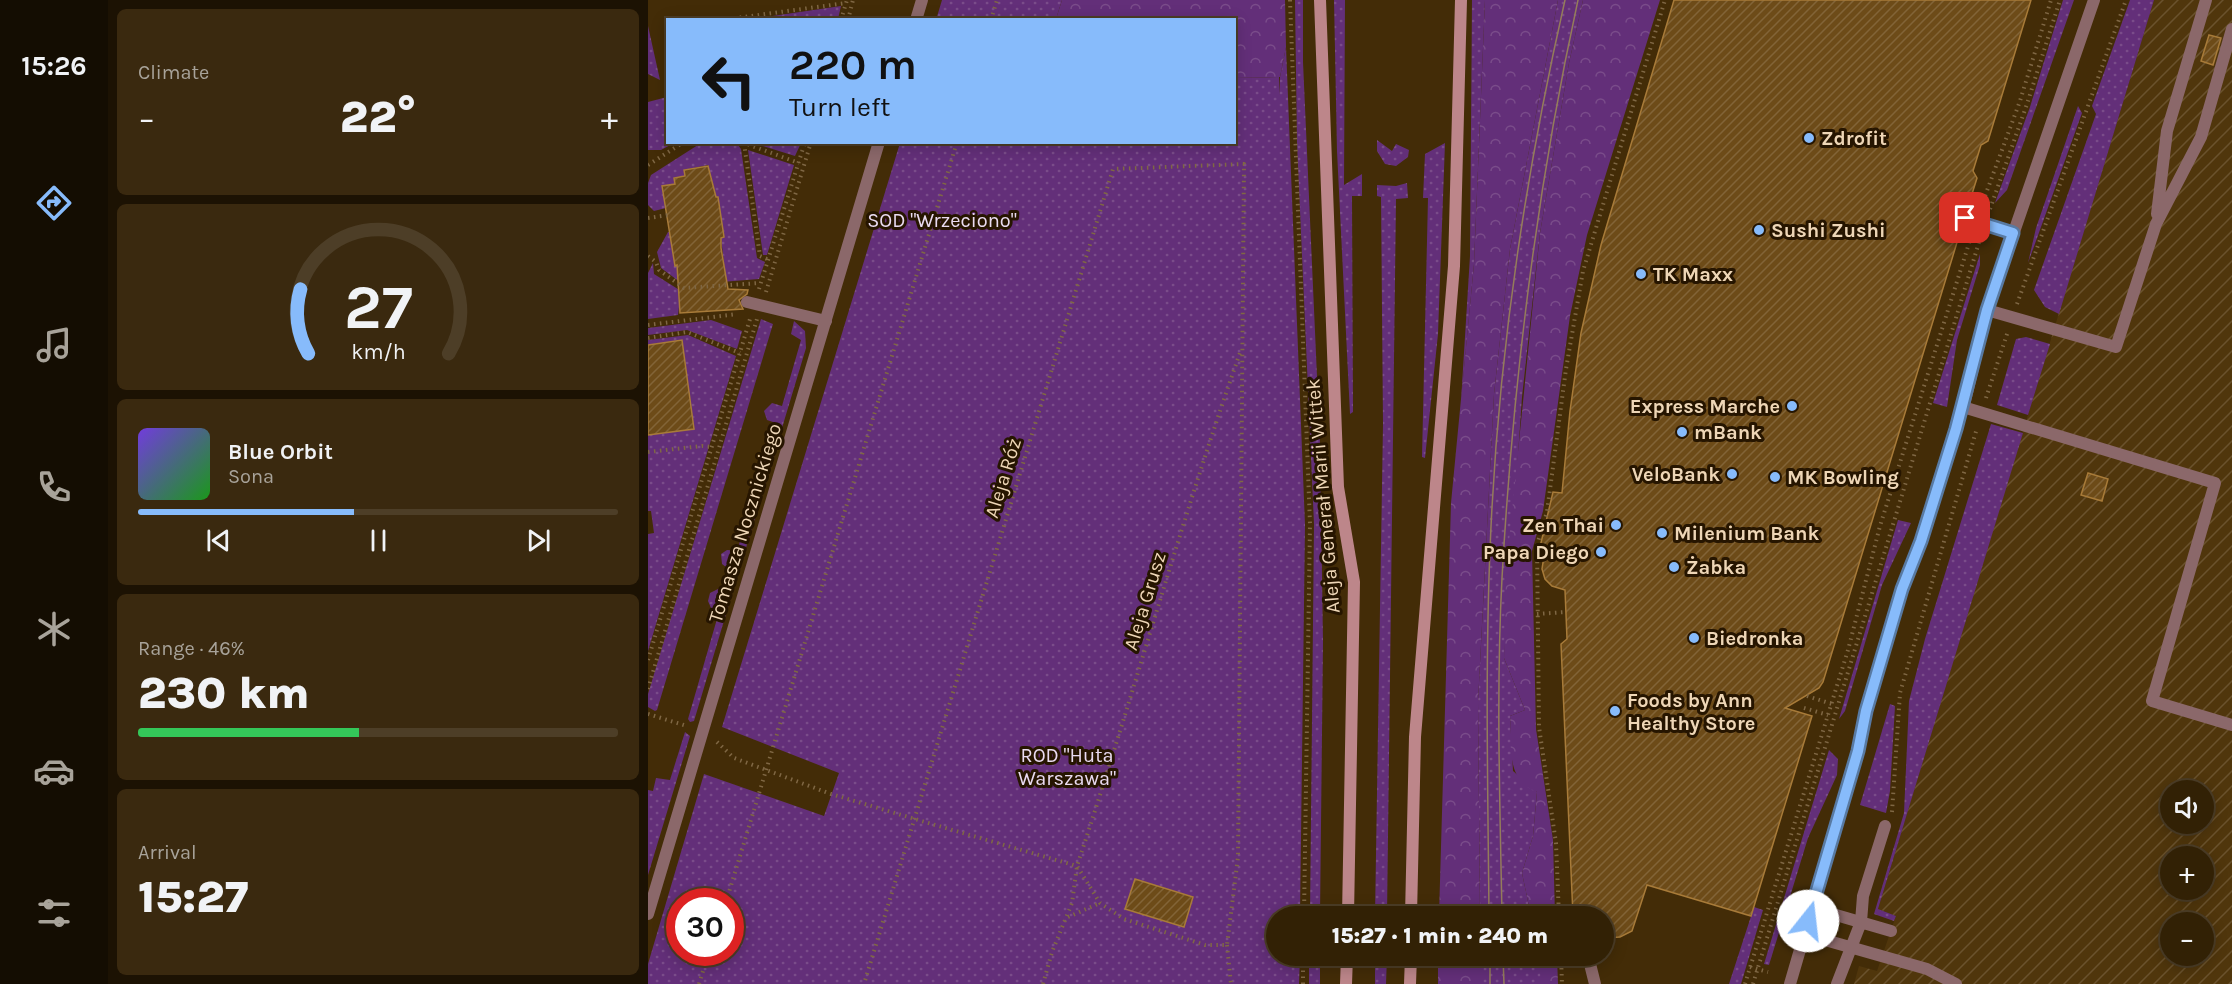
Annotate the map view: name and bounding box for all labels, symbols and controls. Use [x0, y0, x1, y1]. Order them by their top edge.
text: 220 m [789, 40, 917, 90]
icon: left [690, 42, 768, 120]
text: 15:26 [21, 50, 87, 82]
text: Climate [138, 61, 209, 84]
text: 22° [340, 91, 416, 143]
text: Turn left [789, 91, 890, 123]
text: − [138, 99, 155, 137]
text: + [601, 99, 618, 137]
place label: Zdrofit [1821, 127, 1887, 150]
marker: Zdrofit [1802, 131, 1816, 145]
icon: directions [33, 182, 75, 224]
pin [1939, 192, 1990, 243]
icon: arrive [1948, 201, 1981, 234]
park label: SOD "Wrzeciono" [867, 209, 1017, 232]
place label: Sushi Zushi [1771, 219, 1886, 242]
marker: Sushi Zushi [1752, 223, 1766, 237]
place label: TK Maxx [1653, 263, 1733, 286]
marker: TK Maxx [1634, 267, 1648, 281]
text: 27 [344, 271, 412, 344]
icon: music [33, 324, 75, 366]
text: km/h [351, 339, 405, 364]
street label: Aleja Generał Marii Wittek [1301, 378, 1345, 614]
place label: Express Marche [1630, 395, 1780, 418]
marker: Express Marche [1785, 399, 1799, 413]
street label: Tomasza Nocznickiego [704, 420, 786, 626]
place label: mBank [1694, 421, 1762, 444]
marker: mBank [1675, 425, 1689, 439]
street label: Aleja Róż [980, 435, 1026, 521]
text: Blue Orbit [228, 439, 333, 465]
place label: VeloBank [1632, 463, 1720, 486]
text: Sona [228, 465, 274, 488]
icon: phone [33, 466, 75, 508]
place label: MK Bowling [1787, 466, 1899, 489]
marker: VeloBank [1725, 467, 1739, 481]
marker: MK Bowling [1768, 470, 1782, 484]
place label: Zen Thai [1522, 514, 1604, 537]
marker: Zen Thai [1609, 518, 1623, 532]
place label: Milenium Bank [1674, 522, 1819, 545]
icon: previous [202, 524, 235, 557]
icon: pause [362, 524, 395, 557]
icon: next [522, 524, 555, 557]
marker: Milenium Bank [1655, 526, 1669, 540]
place label: Papa Diego [1483, 541, 1589, 564]
marker: Papa Diego [1594, 545, 1608, 559]
street label: Aleja Grusz [1119, 549, 1171, 653]
place label: Żabka [1686, 556, 1746, 579]
marker: Żabka [1667, 560, 1681, 574]
icon: climate [33, 608, 75, 650]
place label: Biedronka [1706, 627, 1804, 650]
marker: Biedronka [1687, 631, 1701, 645]
text: Range · 46% [138, 637, 245, 660]
text: 230 km [138, 667, 310, 719]
place label: Foods by Ann Healthy Store [1627, 689, 1755, 735]
marker: Foods by Ann Healthy Store [1608, 704, 1622, 718]
park label: ROD "Huta Warszawa" [1018, 744, 1116, 790]
icon: car [33, 750, 75, 792]
map controls [2160, 780, 2214, 966]
button: sound [2160, 780, 2214, 834]
text: Arrival [138, 841, 197, 864]
button: + [2160, 846, 2214, 900]
text: 15:27 [138, 871, 248, 923]
speed limit sign: 30 [666, 888, 744, 966]
position arrow [1776, 889, 1840, 953]
icon: filters [33, 892, 75, 934]
button: − [2160, 912, 2214, 966]
text: 15:27 · 1 min · 240 m [1332, 923, 1548, 949]

